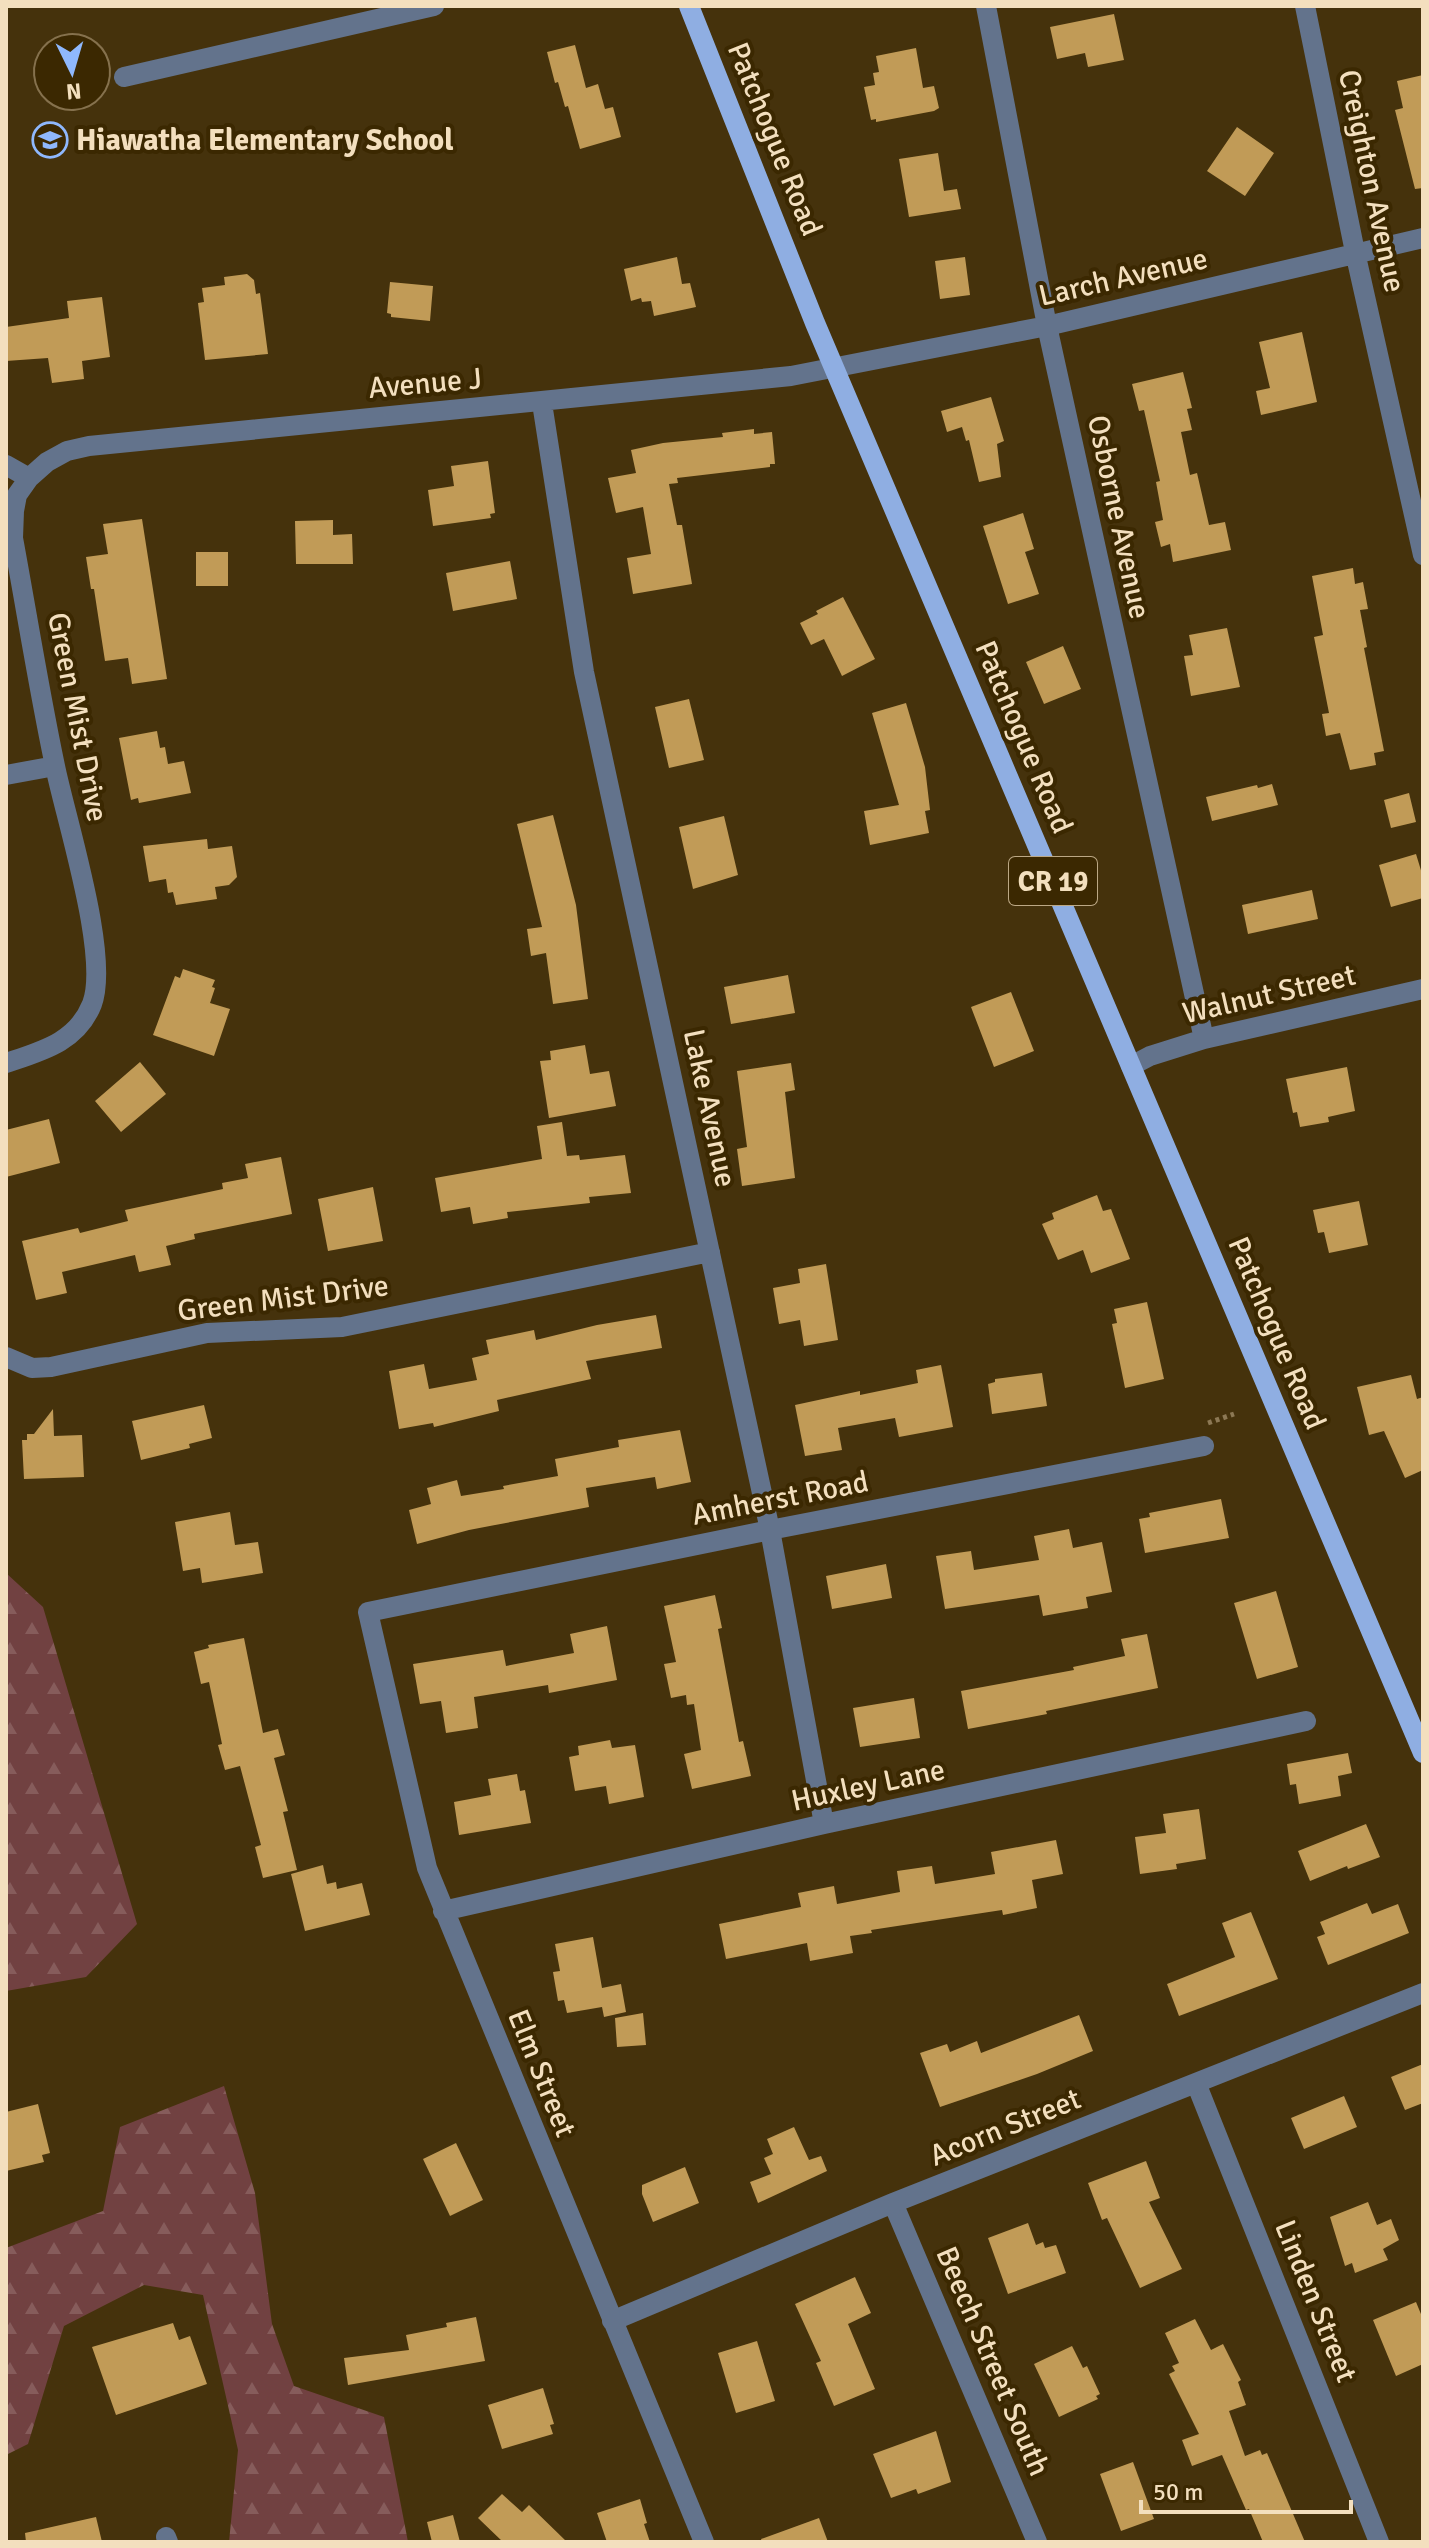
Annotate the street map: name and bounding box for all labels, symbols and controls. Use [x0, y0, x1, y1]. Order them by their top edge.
north arrow [32, 32, 112, 112]
street label: Patchogue Road [719, 37, 830, 241]
street label: Creighton Avenue [1330, 66, 1413, 296]
text: N [65, 77, 83, 106]
school or university icon: Hiawatha Elementary School [31, 121, 69, 159]
place label: Hiawatha Elementary School [76, 122, 454, 159]
street label: Larch Avenue [1035, 240, 1211, 315]
street label: Avenue J [367, 360, 483, 407]
street label: Osborne Avenue [1079, 412, 1158, 622]
street label: Green Mist Drive [39, 609, 116, 825]
street label: Patchogue Road [966, 635, 1081, 839]
road number: CR 19 [1009, 857, 1097, 905]
street label: Walnut Street [1179, 957, 1359, 1032]
street label: Lake Avenue [675, 1026, 744, 1190]
street label: Patchogue Road [1219, 1231, 1334, 1435]
street label: Green Mist Drive [175, 1267, 391, 1330]
street label: Amherst Road [689, 1463, 872, 1534]
street label: Huxley Lane [788, 1751, 948, 1820]
street label: Elm Street [499, 2004, 584, 2142]
street label: Acorn Street [924, 2080, 1086, 2175]
street label: Linden Street [1266, 2215, 1365, 2388]
street label: Beech Street South [928, 2241, 1058, 2481]
scale bar [1141, 2464, 1351, 2514]
text: 50 m [1153, 2477, 1203, 2507]

